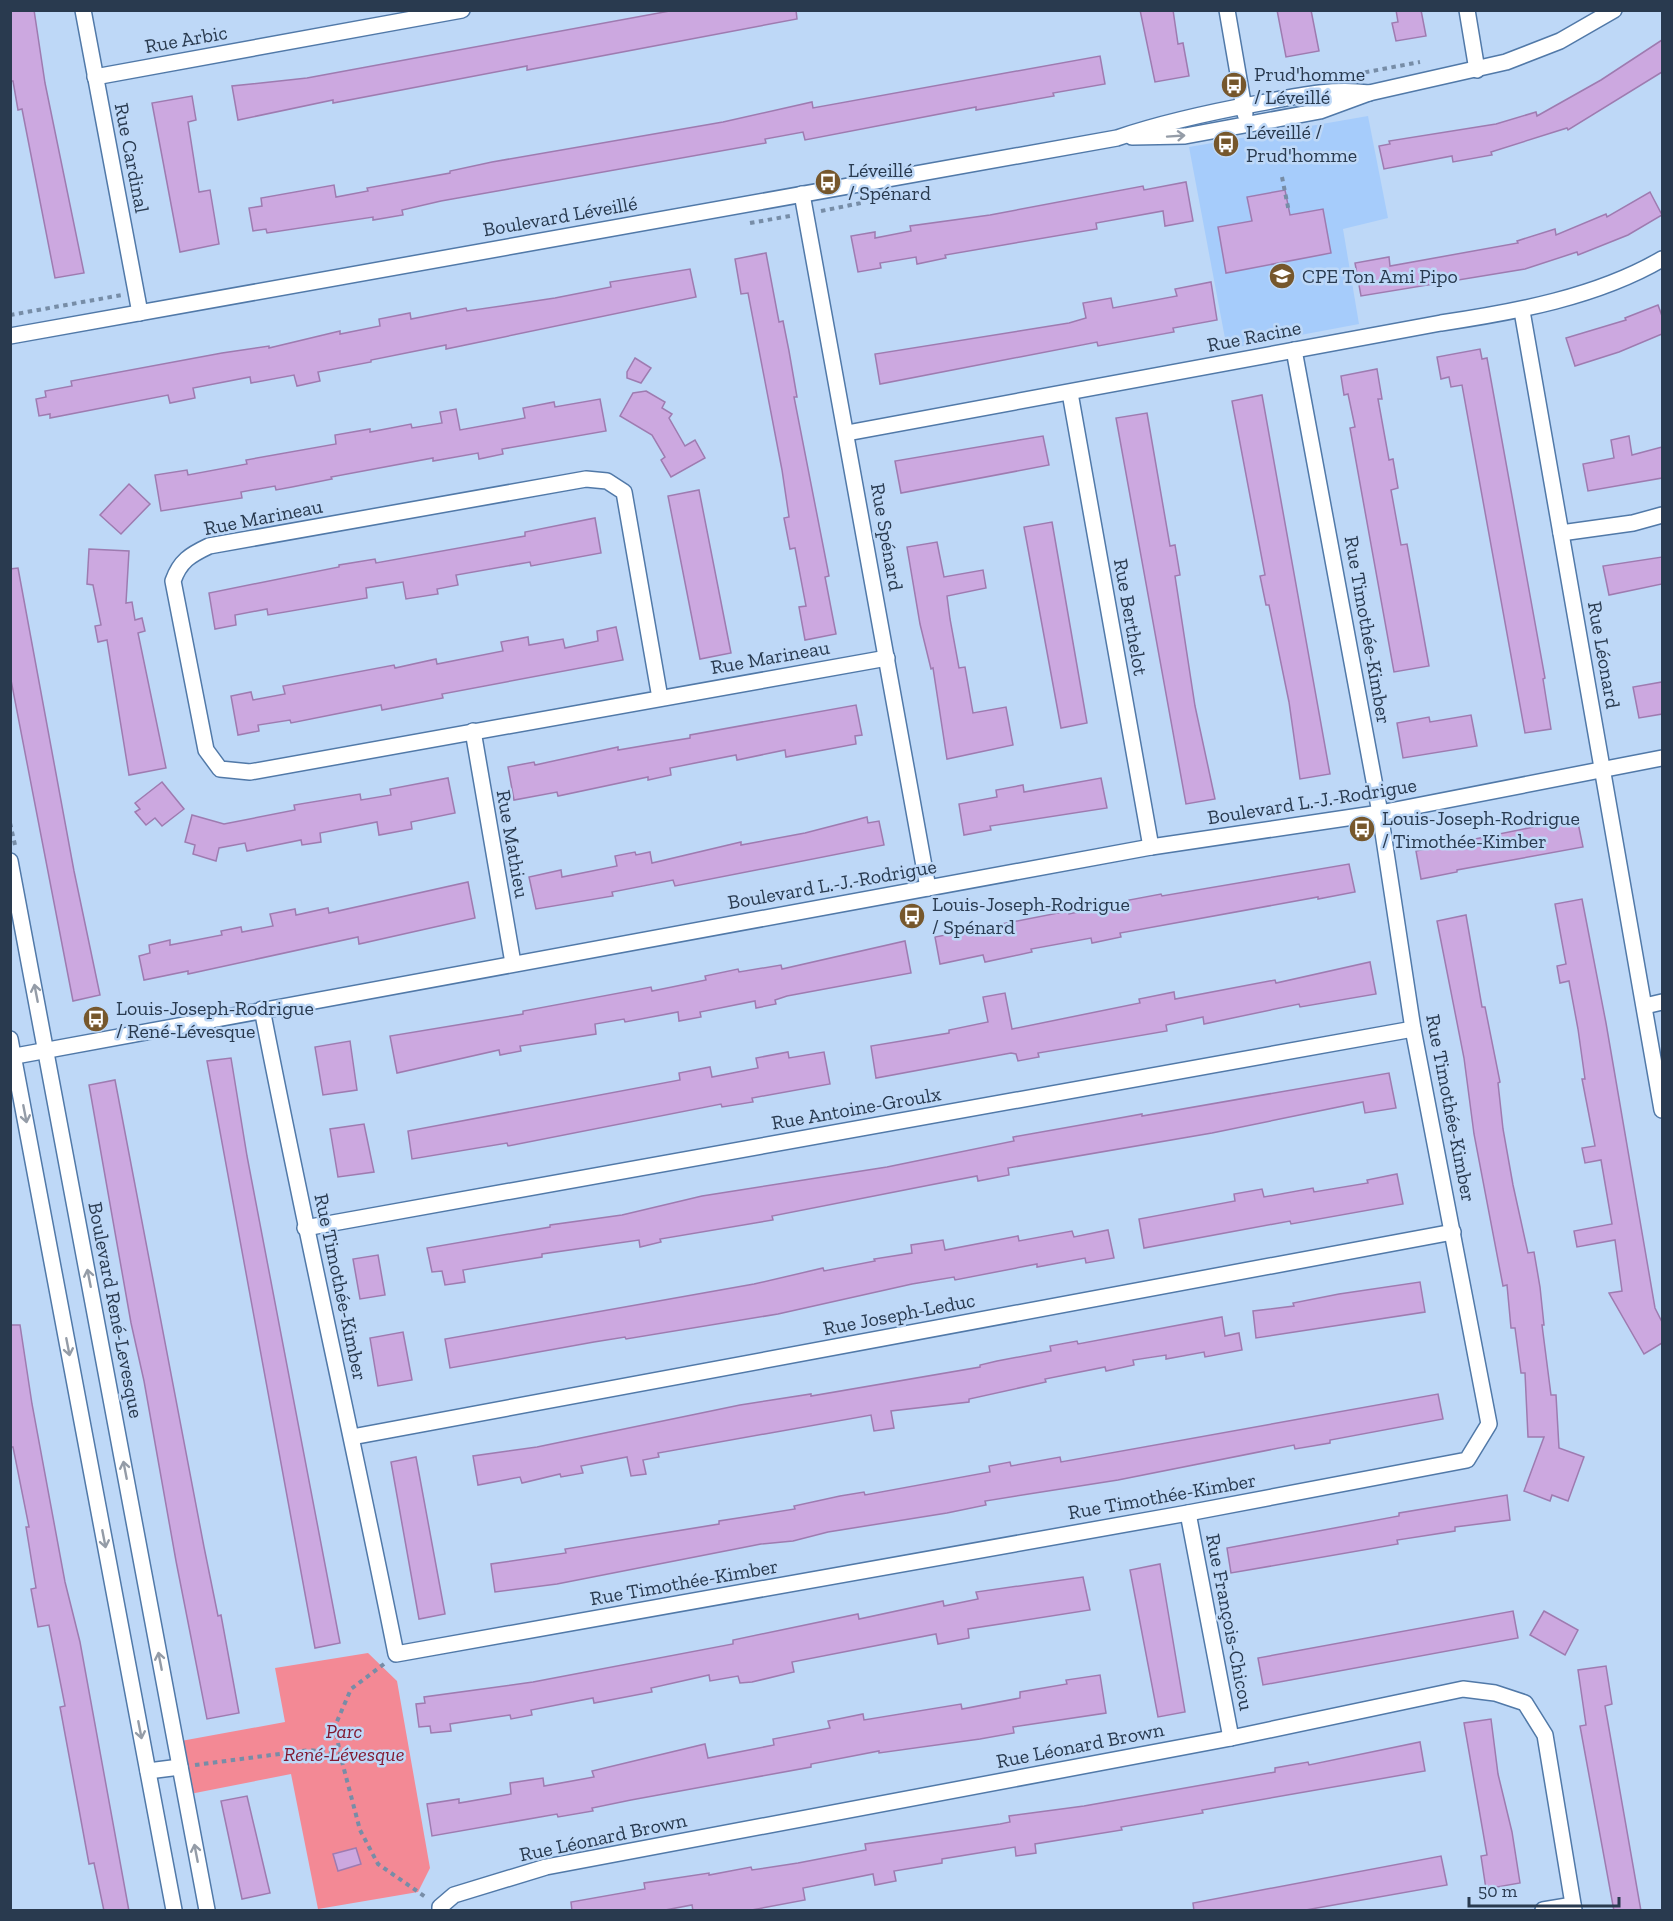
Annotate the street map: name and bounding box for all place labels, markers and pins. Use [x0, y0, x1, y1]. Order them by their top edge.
place label: Prud'homme / Léveillé [1254, 62, 1365, 109]
bus stop icon: Prud'homme / Léveillé [1219, 70, 1249, 100]
place label: Léveillé / Prud'homme [1246, 120, 1357, 167]
bus stop icon: Léveillé / Prud'homme [1211, 129, 1241, 159]
place label: Léveillé / Spénard [848, 158, 931, 205]
bus stop icon: Léveillé / Spénard [813, 167, 843, 197]
school or university icon: CPE Ton Ami Pipo [1267, 261, 1297, 291]
place label: CPE Ton Ami Pipo [1302, 264, 1458, 288]
place label: Louis-Joseph-Rodrigue / Timothée-Kimber [1382, 806, 1580, 853]
bus stop icon: Louis-Joseph-Rodrigue / Timothée-Kimber [1347, 814, 1377, 844]
place label: Louis-Joseph-Rodrigue / Spénard [932, 892, 1130, 939]
bus stop icon: Louis-Joseph-Rodrigue / Spénard [897, 901, 927, 931]
place label: Louis-Joseph-Rodrigue / René-Lévesque [116, 996, 314, 1043]
bus stop icon: Louis-Joseph-Rodrigue / René-Lévesque [81, 1004, 111, 1034]

